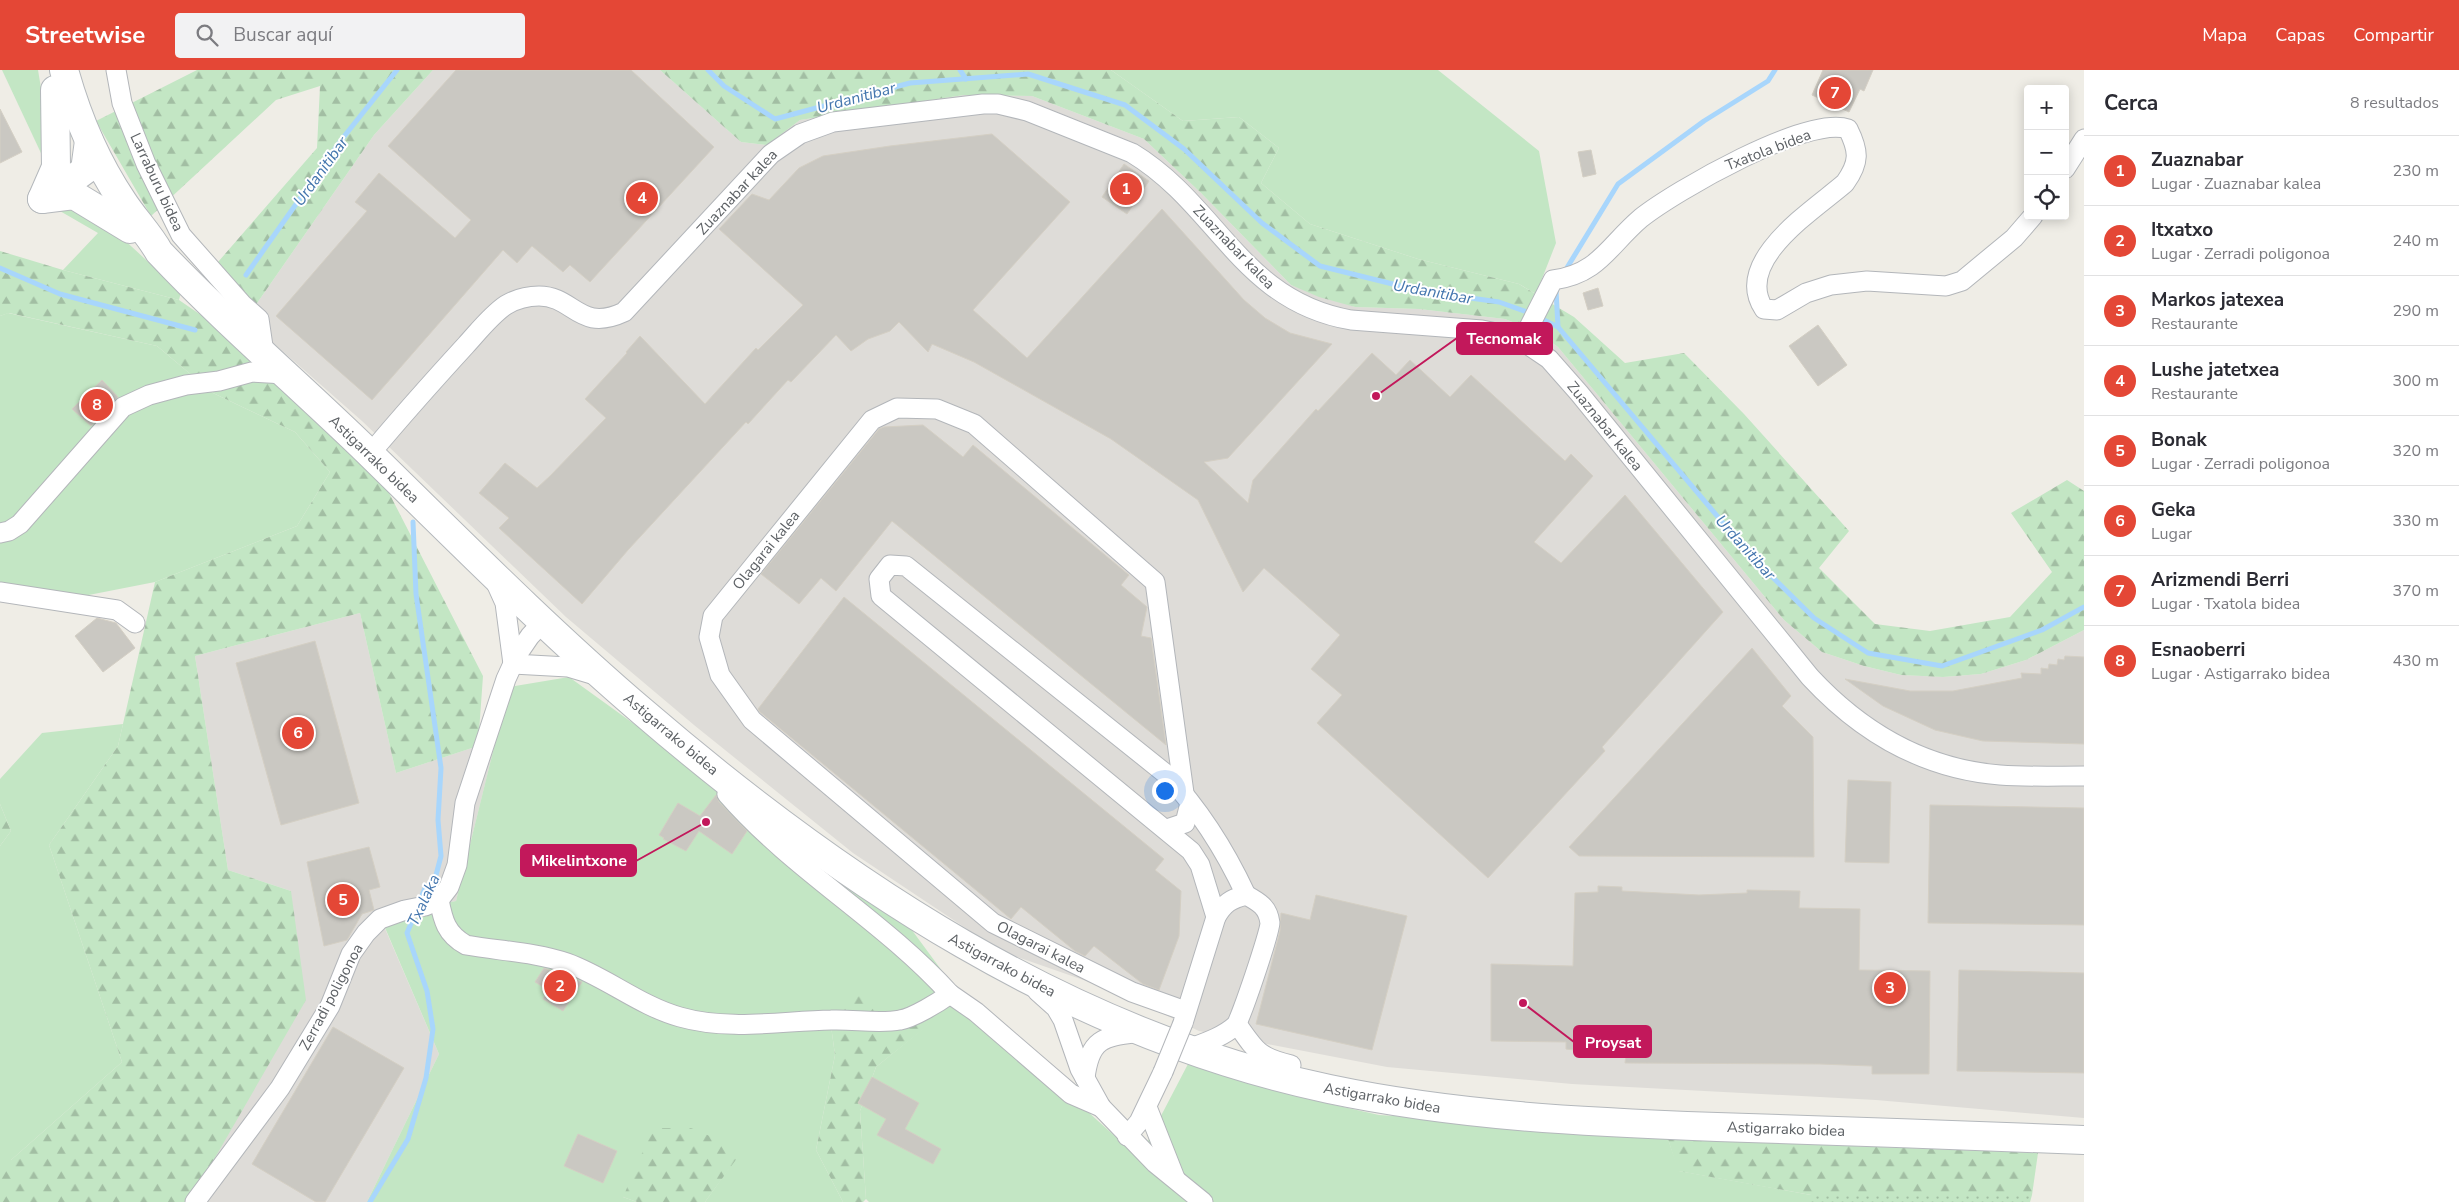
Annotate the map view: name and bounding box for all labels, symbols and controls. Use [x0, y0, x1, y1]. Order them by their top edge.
search box [175, 13, 525, 58]
text: Streetwise [25, 19, 145, 51]
icon: search [193, 21, 221, 49]
text: Buscar aquí [233, 22, 333, 48]
text: Mapa [2202, 23, 2247, 47]
text: Capas [2275, 23, 2325, 47]
text: Compartir [2353, 23, 2434, 47]
pin: 7 [1819, 74, 1851, 112]
water label: Urdanitibar [814, 77, 899, 119]
map controls [2024, 85, 2069, 220]
button: + [2024, 85, 2069, 130]
text: Cerca [2104, 89, 2158, 117]
text: 8 resultados [2350, 92, 2439, 114]
street label: Txatola bidea [1722, 124, 1814, 176]
street label: Larraburu bidea [125, 130, 189, 234]
button: − [2024, 130, 2069, 175]
water label: Urdanitibar [288, 131, 354, 211]
street label: Zuaznabar kalea [692, 145, 782, 239]
text: Zuaznabar [2151, 147, 2243, 173]
text: 1 [2115, 160, 2125, 182]
text: 230 m [2392, 160, 2439, 182]
pin: 1 [1110, 170, 1142, 208]
text: Lugar · Zuaznabar kalea [2151, 173, 2321, 195]
button: locate [2024, 175, 2069, 220]
pin: 4 [626, 179, 658, 217]
street label: Zuaznabar kalea [1189, 200, 1279, 294]
text: Itxatxo [2151, 217, 2213, 243]
text: 2 [2115, 230, 2125, 252]
text: 240 m [2392, 230, 2439, 252]
text: Lugar · Zerradi poligonoa [2151, 243, 2330, 265]
water label: Urdanitibar [1391, 274, 1476, 310]
text: Markos jatexea [2151, 287, 2284, 313]
text: 3 [2115, 300, 2125, 322]
text: 290 m [2392, 300, 2439, 322]
text: Restaurante [2151, 313, 2238, 335]
callout: Tecnomak [1457, 323, 1552, 354]
text: Tecnomak [1467, 328, 1542, 350]
text: Lushe jatetxea [2151, 357, 2279, 383]
text: 4 [2115, 370, 2125, 392]
text: 300 m [2392, 370, 2439, 392]
street label: Zuaznabar kalea [1563, 377, 1647, 475]
text: Restaurante [2151, 383, 2238, 405]
pin: 8 [81, 386, 113, 424]
street label: Astigarrako bidea [324, 411, 424, 507]
text: Bonak [2151, 427, 2207, 453]
text: 5 [2115, 440, 2125, 462]
text: 320 m [2392, 440, 2439, 462]
text: Lugar · Zerradi poligonoa [2151, 453, 2330, 475]
text: Geka [2151, 497, 2196, 523]
street label: Olagarai kalea [728, 506, 804, 594]
water label: Urdanitibar [1710, 510, 1781, 586]
text: 6 [2115, 510, 2125, 532]
text: 330 m [2392, 510, 2439, 532]
text: Lugar [2151, 523, 2192, 545]
text: Arizmendi Berri [2151, 567, 2289, 593]
text: 7 [2115, 580, 2125, 602]
text: 370 m [2392, 580, 2439, 602]
text: Lugar · Txatola bidea [2151, 593, 2300, 615]
text: Esnaoberri [2151, 637, 2245, 663]
text: 8 [2115, 650, 2125, 672]
text: 430 m [2392, 650, 2439, 672]
text: Lugar · Astigarrako bidea [2151, 663, 2330, 685]
street label: Astigarrako bidea [619, 688, 723, 780]
pin: 6 [282, 714, 314, 752]
your location [1152, 778, 1178, 804]
callout: Mikelintxone [521, 845, 636, 876]
text: Mikelintxone [531, 850, 627, 872]
water label: Txalaka [402, 871, 445, 930]
pin: 5 [327, 881, 359, 919]
street label: Olagarai kalea [993, 916, 1089, 978]
street label: Astigarrako bidea [945, 928, 1059, 1002]
street label: Zerradi poligonoa [294, 940, 368, 1054]
pin: 2 [544, 967, 576, 1005]
pin: 3 [1874, 969, 1906, 1007]
callout: Proysat [1574, 1026, 1651, 1057]
text: Proysat [1585, 1032, 1642, 1054]
street label: Astigarrako bidea [1322, 1078, 1442, 1118]
street label: Astigarrako bidea [1726, 1117, 1846, 1141]

